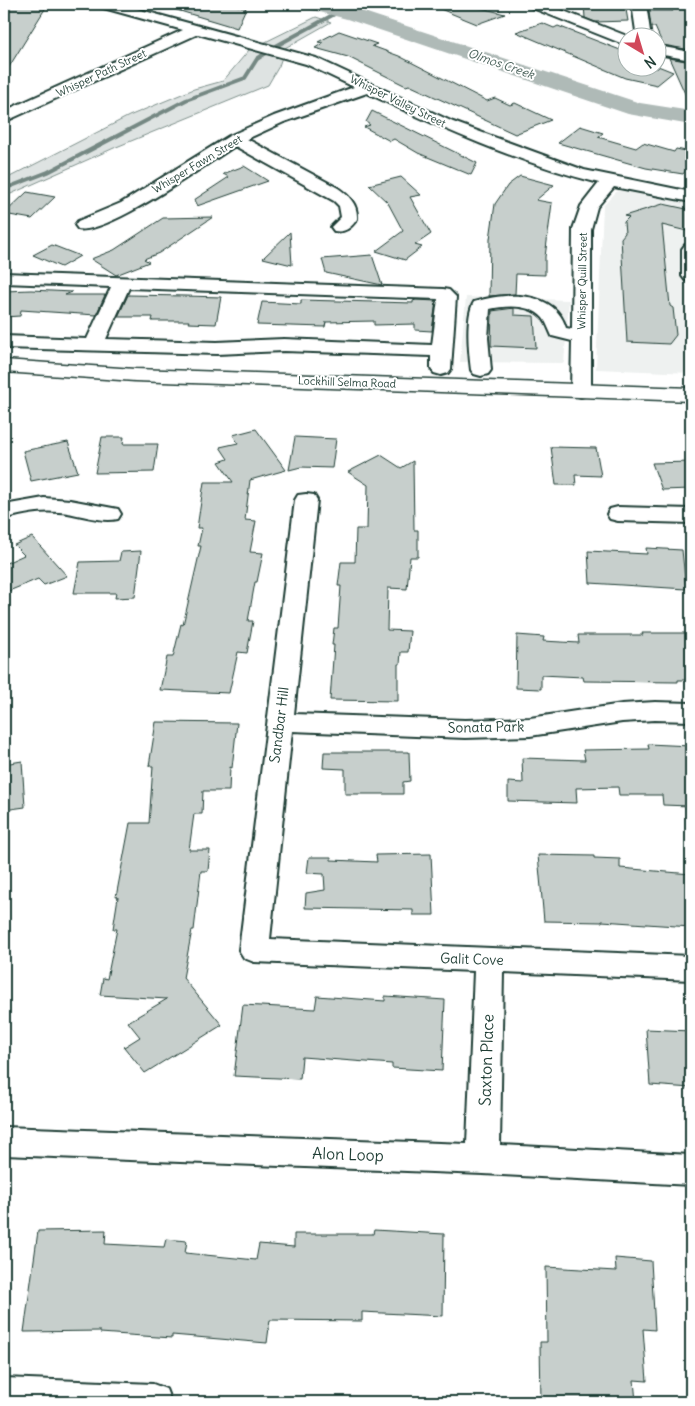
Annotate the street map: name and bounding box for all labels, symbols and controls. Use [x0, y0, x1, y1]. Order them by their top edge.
north arrow [618, 28, 668, 78]
water label: Olmos Creek [466, 45, 537, 82]
street label: Whisper Path Street [54, 46, 149, 100]
text: N [641, 52, 659, 72]
street label: Whisper Valley Street [348, 72, 448, 130]
street label: Whisper Fawn Street [150, 132, 245, 196]
street label: Whisper Quill Street [574, 232, 590, 330]
street label: Lockhill Selma Road [298, 373, 397, 391]
street label: Sandbar Hill [265, 686, 293, 764]
street label: Sonata Park [447, 717, 525, 737]
street label: Galit Cove [440, 949, 504, 969]
street label: Saxton Place [474, 1014, 498, 1106]
street label: Alon Loop [312, 1143, 384, 1165]

